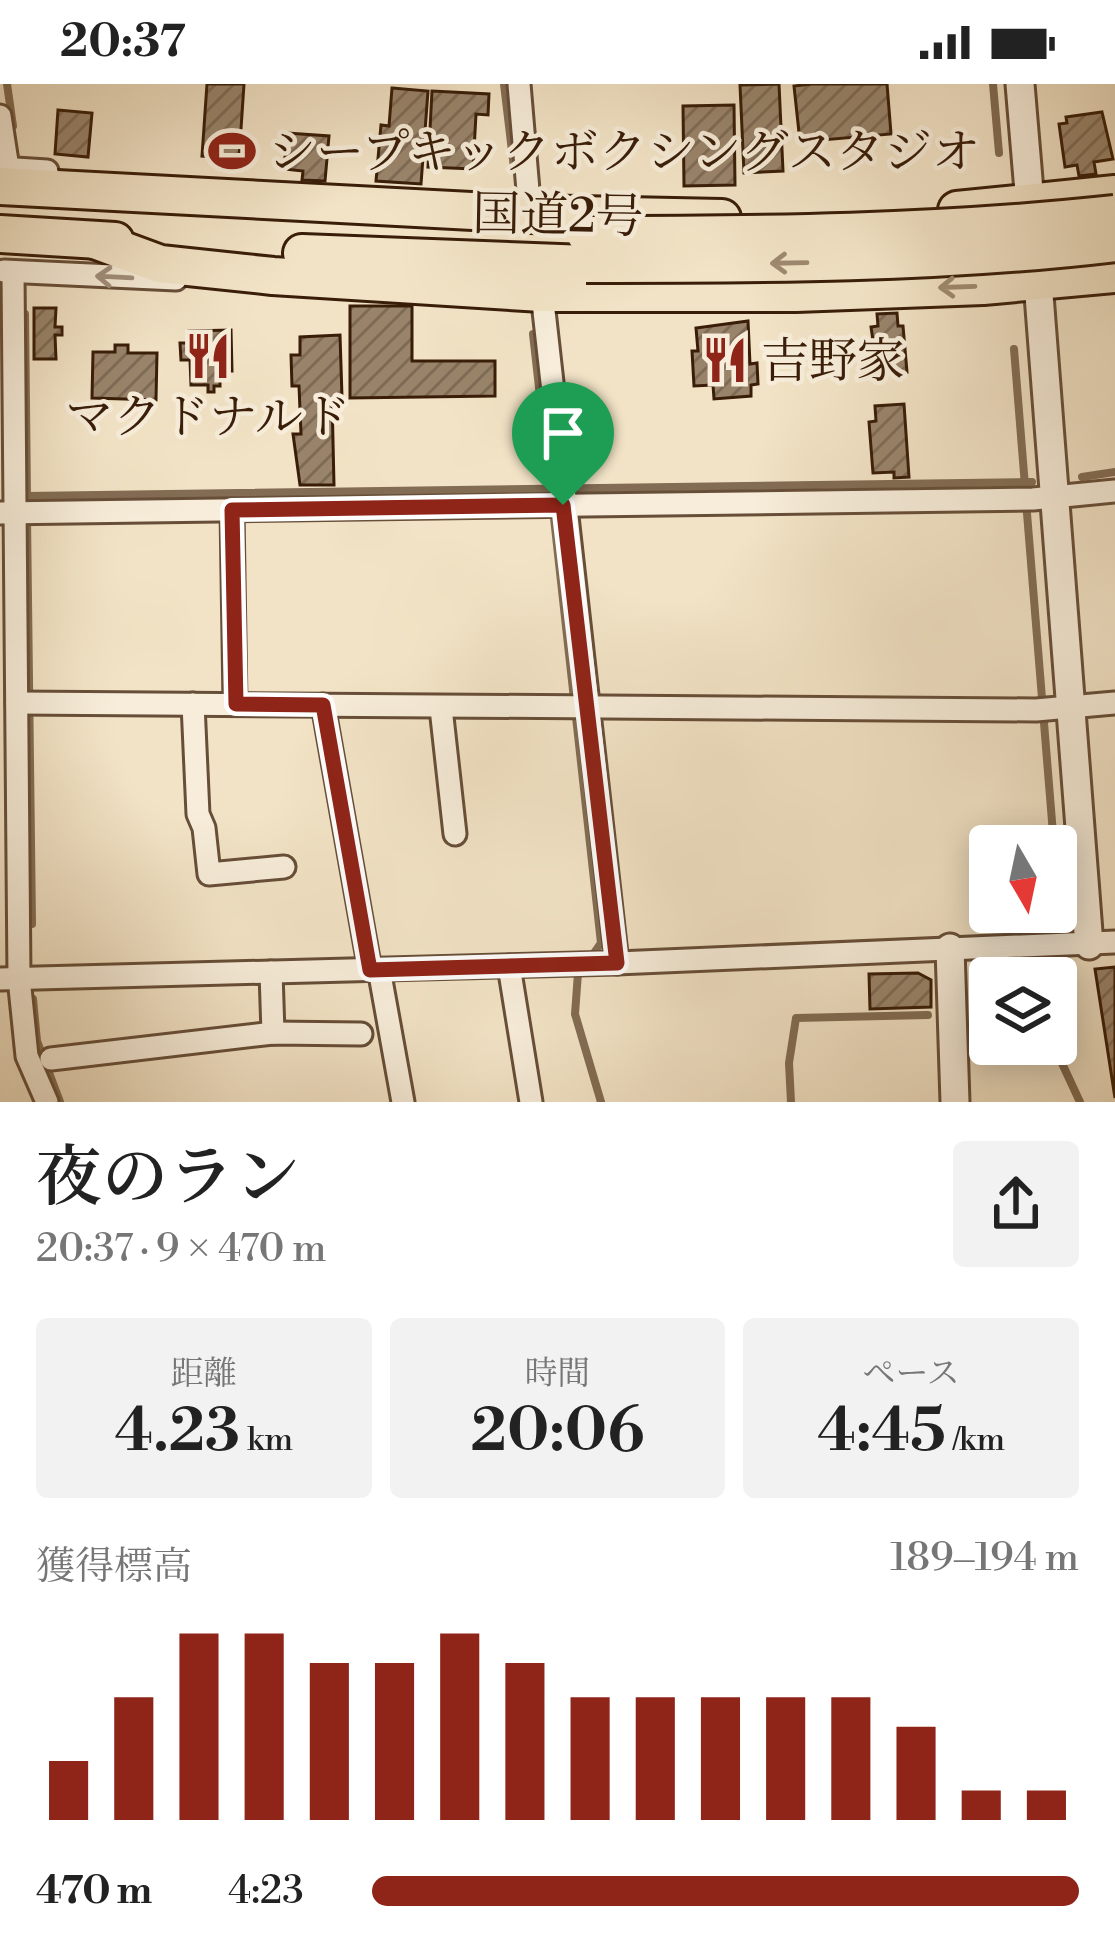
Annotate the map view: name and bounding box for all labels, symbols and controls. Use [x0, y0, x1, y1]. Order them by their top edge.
text: 20:37 [60, 14, 186, 71]
place label: シープキックボクシングスタジオ [268, 124, 980, 184]
sports icon: シープキックボクシングスタジオ [207, 126, 257, 176]
street label: 国道2号 [472, 186, 644, 248]
one-way arrow [770, 252, 809, 275]
one-way arrow [95, 265, 134, 288]
one-way arrow [938, 275, 977, 298]
restaurant icon: マクドナルド [183, 331, 233, 381]
place label: 吉野家 [761, 333, 905, 393]
restaurant icon: 吉野家 [700, 335, 750, 385]
pin [512, 382, 614, 505]
place label: マクドナルド [65, 389, 351, 449]
icon: arrive [530, 400, 596, 466]
north arrow [969, 825, 1077, 933]
map controls [969, 825, 1077, 1065]
button: layers [969, 957, 1077, 1065]
text: 夜のラン [36, 1138, 300, 1221]
button: share [953, 1141, 1079, 1267]
text: 20:37 · 9 × 470 m [36, 1225, 327, 1274]
text: 距離 [171, 1354, 237, 1395]
text: 時間 [524, 1354, 590, 1395]
text: ペース [862, 1354, 960, 1395]
text: 4.23 [115, 1395, 240, 1470]
text: 20:06 [471, 1395, 644, 1470]
text: 4:45 [817, 1395, 946, 1470]
text: km [240, 1420, 293, 1461]
text: /km [946, 1420, 1005, 1461]
text: 189–194 m [890, 1534, 1079, 1583]
text: 獲得標高 [36, 1543, 192, 1592]
text: 470 m [36, 1867, 152, 1916]
text: 4:23 [228, 1867, 304, 1916]

